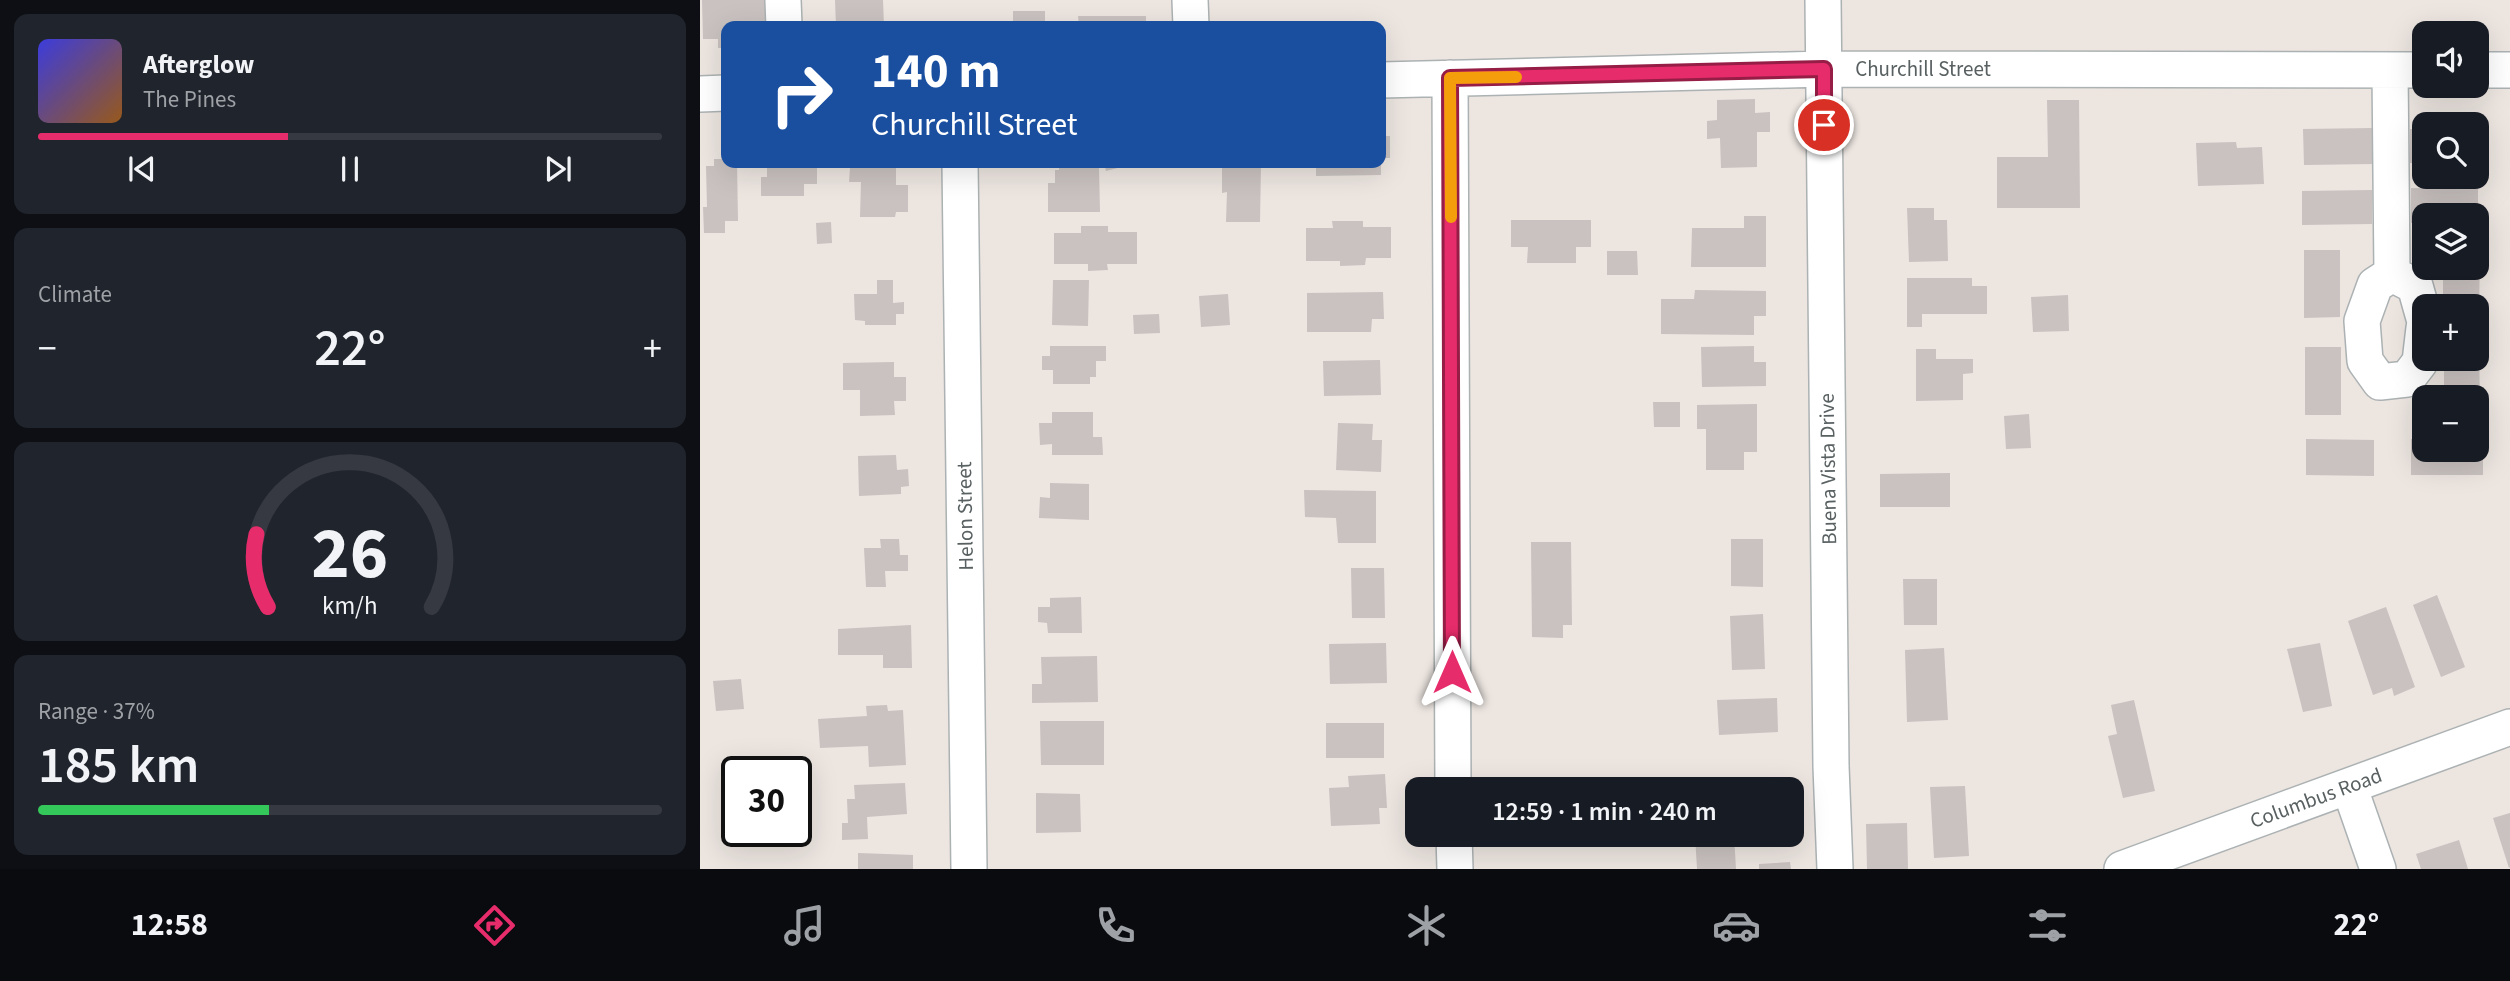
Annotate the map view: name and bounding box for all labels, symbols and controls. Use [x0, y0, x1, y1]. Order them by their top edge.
map controls [2412, 21, 2489, 462]
button: sound [2412, 21, 2489, 98]
text: 140 m [871, 37, 1000, 107]
text: Afterglow [143, 46, 254, 83]
icon: right [756, 49, 847, 140]
street label: Churchill Street [1855, 54, 1991, 84]
text: The Pines [143, 83, 236, 116]
pin [1794, 95, 1854, 155]
text: Churchill Street [871, 102, 1078, 148]
icon: arrive [1805, 106, 1843, 144]
button: search [2412, 112, 2489, 189]
icon: previous [123, 150, 161, 188]
icon: pause [331, 150, 369, 188]
icon: next [539, 150, 577, 188]
button: layers [2412, 203, 2489, 280]
text: Climate [38, 278, 112, 311]
button: + [2412, 294, 2489, 371]
text: 22° [314, 312, 386, 386]
text: − [38, 322, 57, 376]
text: + [643, 322, 662, 376]
button: − [2412, 385, 2489, 462]
street label: Buena Vista Drive [1812, 393, 1844, 545]
street label: Helon Street [949, 461, 981, 571]
text: 26 [312, 503, 388, 607]
text: km/h [322, 588, 378, 624]
position arrow [1415, 635, 1489, 709]
text: Range · 37% [38, 695, 155, 728]
text: 185 km [38, 729, 199, 803]
speed limit sign: 30 [721, 756, 812, 847]
street label: Columbus Road [2246, 760, 2386, 836]
text: 12:59 · 1 min · 240 m [1492, 793, 1717, 830]
icon: directions [470, 901, 519, 950]
icon: music [780, 901, 829, 950]
icon: phone [1091, 901, 1140, 950]
icon: climate [1402, 901, 1451, 950]
icon: car [1712, 901, 1761, 950]
icon: filters [2023, 901, 2072, 950]
text: 12:58 [131, 902, 208, 948]
text: 22° [2334, 902, 2379, 948]

